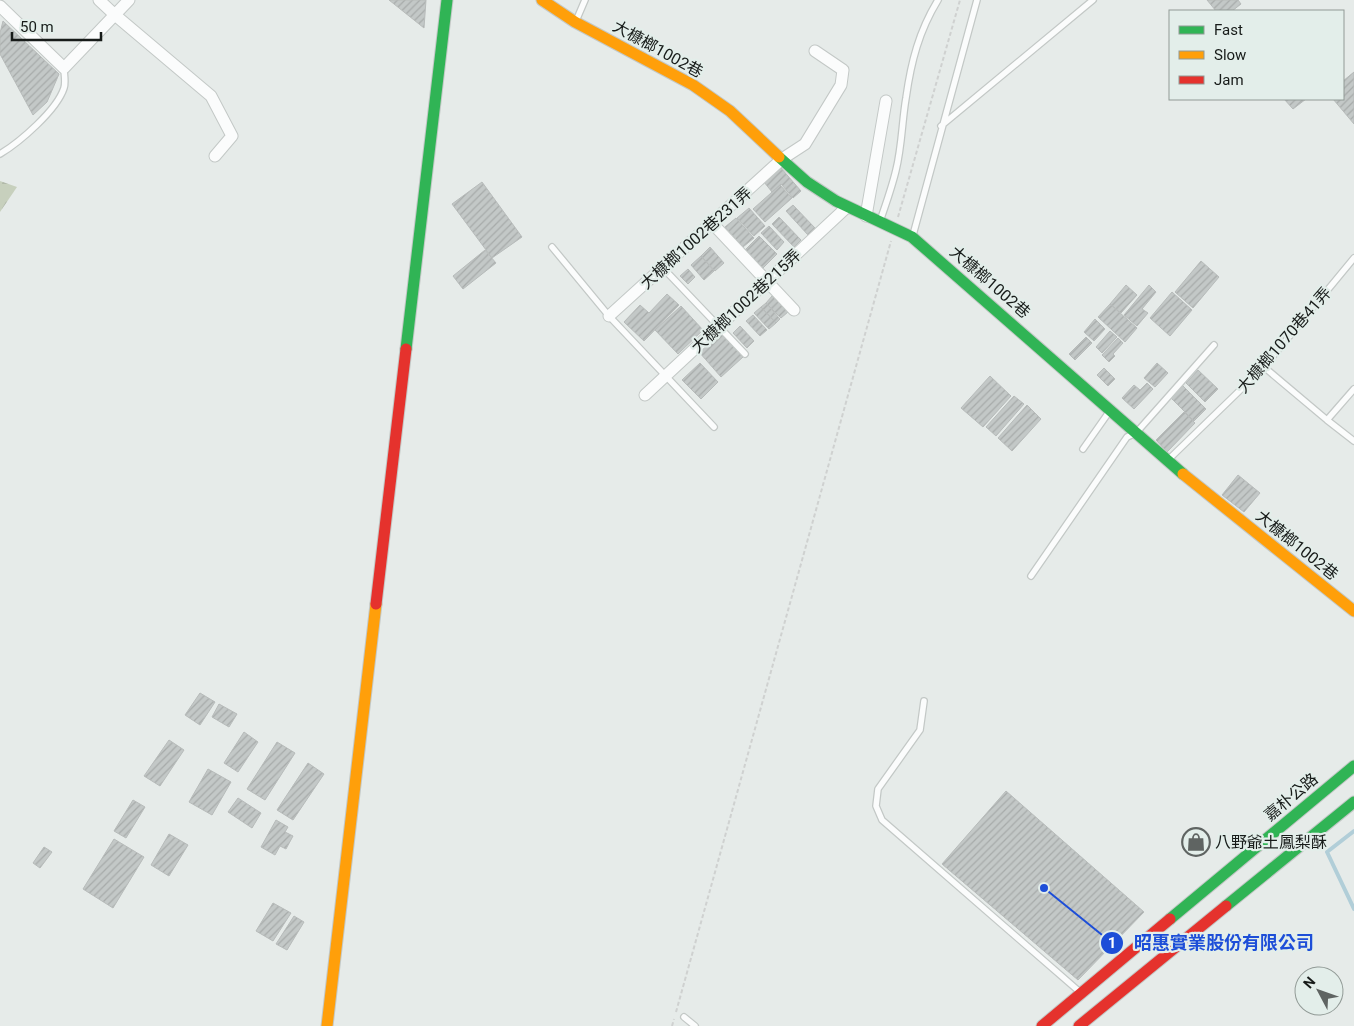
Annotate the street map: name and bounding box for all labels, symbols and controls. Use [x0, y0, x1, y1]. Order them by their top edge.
scale bar [12, 10, 101, 42]
legend [1169, 10, 1344, 100]
street label: 大槺榔1002巷 [610, 16, 706, 82]
text: 50 m [20, 18, 54, 36]
text: Fast [1214, 21, 1243, 39]
text: Slow [1214, 46, 1246, 64]
text: Jam [1214, 71, 1244, 89]
street label: 大槺榔1002巷231弄 [637, 183, 755, 293]
street label: 大槺榔1002巷 [946, 242, 1034, 322]
street label: 大槺榔1002巷215弄 [687, 245, 805, 357]
street label: 大槺榔1070巷41弄 [1233, 283, 1335, 397]
street label: 大槺榔1002巷 [1252, 506, 1342, 584]
street label: 嘉朴公路 [1260, 769, 1322, 825]
shop icon: 八野爺土鳳梨酥 [1181, 827, 1211, 857]
place label: 八野爺土鳳梨酥 [1215, 833, 1327, 852]
callout: 昭惠實業股份有限公司 [1099, 926, 1324, 959]
text: 昭惠實業股份有限公司 [1134, 932, 1314, 953]
text: 1 [1108, 934, 1116, 952]
north arrow [1294, 966, 1344, 1016]
text: N [1300, 973, 1318, 991]

